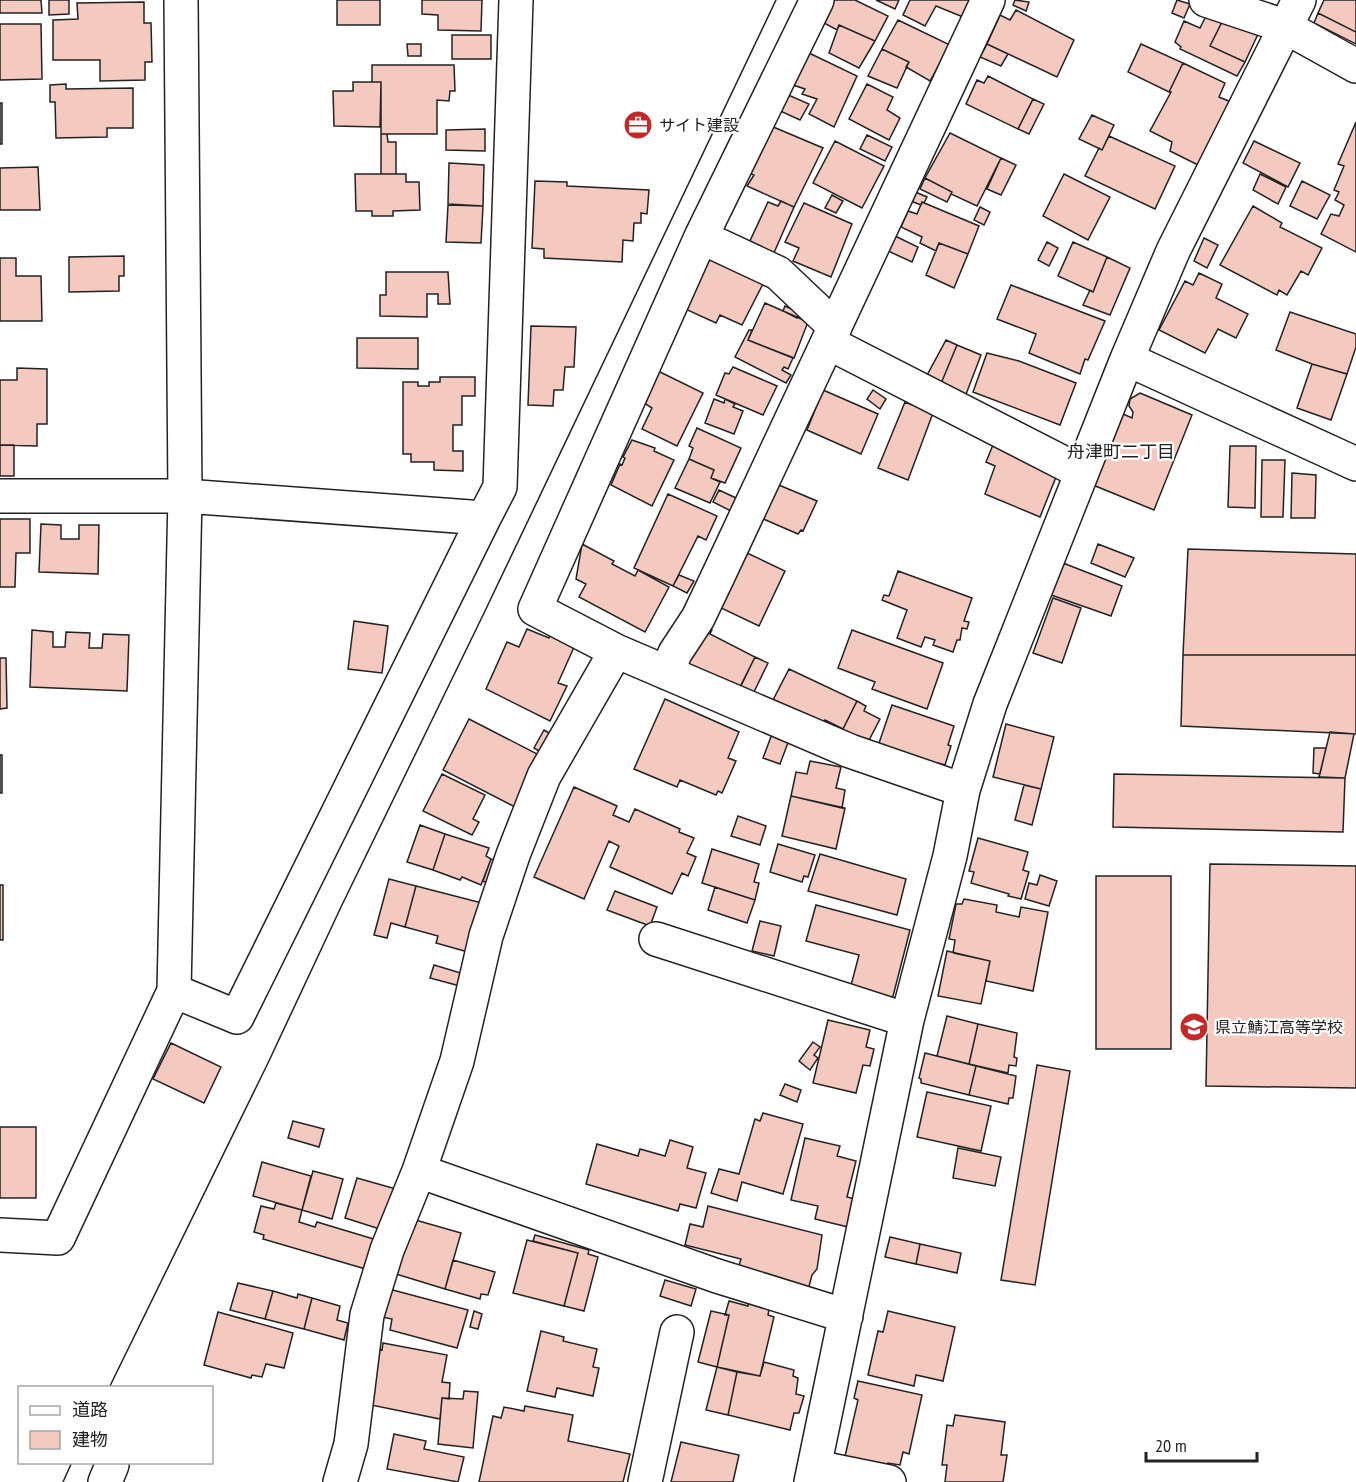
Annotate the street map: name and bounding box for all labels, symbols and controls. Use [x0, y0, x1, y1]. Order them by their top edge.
office icon: サイト建設 [622, 109, 654, 141]
place label: サイト建設 [659, 115, 739, 135]
district label: 舟津町二丁目 [1067, 440, 1175, 463]
school or university icon: 県立鯖江高等学校 [1178, 1011, 1210, 1043]
place label: 県立鯖江高等学校 [1215, 1017, 1343, 1037]
legend [18, 1386, 213, 1464]
text: 道路 [72, 1398, 108, 1421]
scale bar [1146, 1425, 1257, 1463]
text: 建物 [72, 1428, 108, 1451]
text: 20 m [1155, 1434, 1187, 1457]

